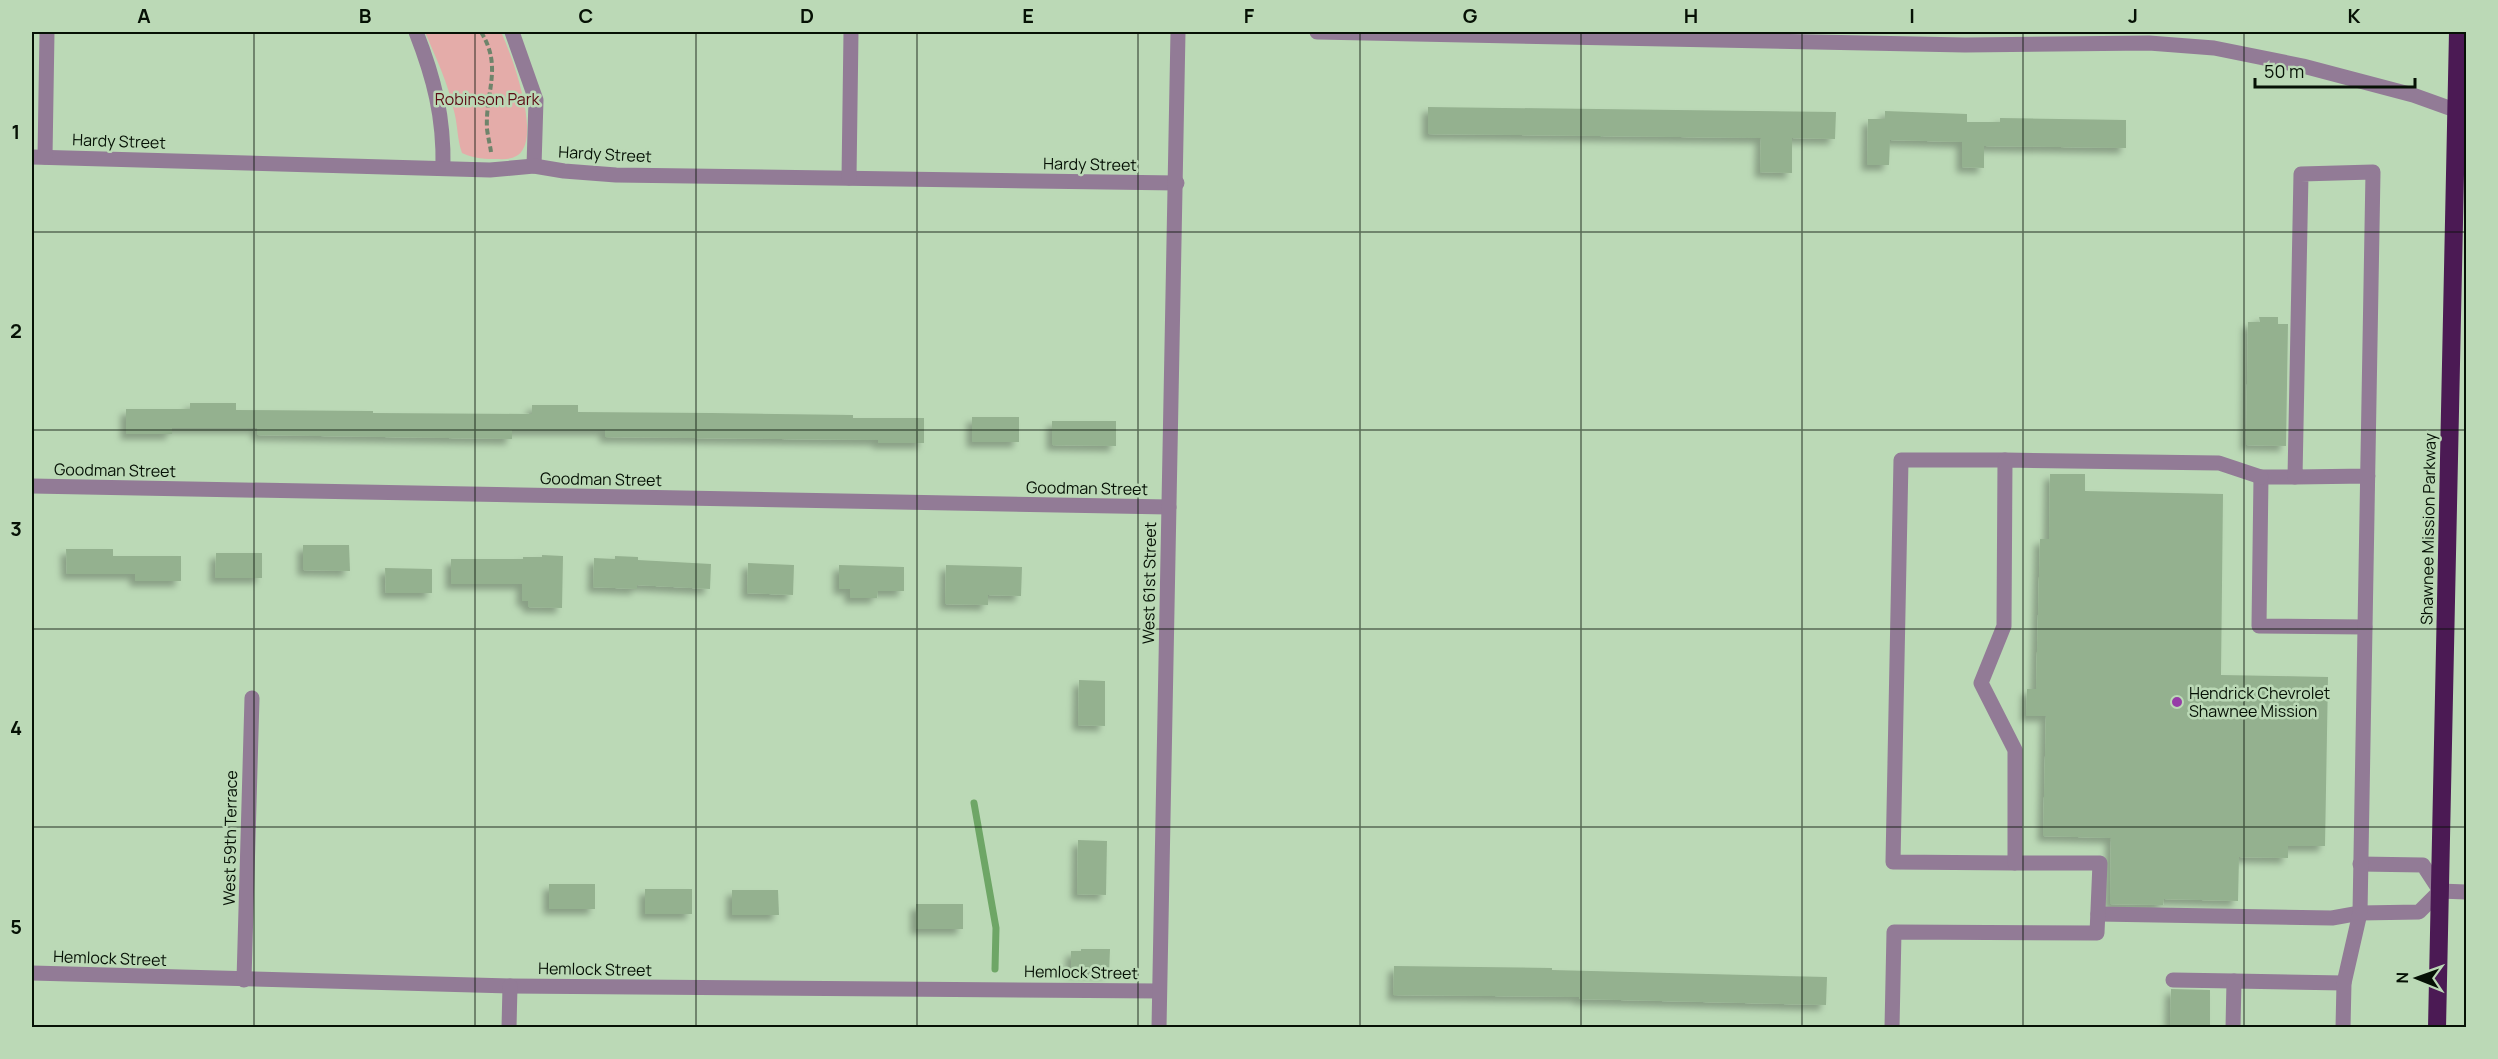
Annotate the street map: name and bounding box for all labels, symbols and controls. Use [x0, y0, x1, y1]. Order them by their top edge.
text: A [137, 2, 151, 29]
text: B [359, 2, 372, 29]
text: C [579, 2, 593, 29]
text: D [800, 2, 814, 29]
text: E [1022, 2, 1034, 29]
text: F [1244, 2, 1255, 29]
text: G [1463, 2, 1478, 29]
text: H [1684, 2, 1698, 29]
text: I [1909, 2, 1915, 29]
text: J [2128, 2, 2138, 29]
text: K [2348, 2, 2361, 29]
scale bar [2255, 51, 2416, 89]
text: 50 m [2264, 59, 2304, 83]
park label: Robinson Park [435, 88, 540, 110]
text: 1 [12, 118, 20, 145]
street label: Hardy Street [72, 128, 166, 154]
street label: Hardy Street [558, 141, 652, 167]
street label: Hardy Street [1043, 152, 1137, 176]
text: 2 [10, 317, 22, 344]
street label: Shawnee Mission Parkway [2415, 432, 2441, 625]
street label: Goodman Street [54, 458, 176, 482]
street label: Goodman Street [540, 467, 662, 491]
street label: Goodman Street [1026, 476, 1148, 500]
text: 3 [10, 515, 22, 542]
street label: West 61st Street [1137, 522, 1161, 644]
place label: Hendrick Chevrolet Shawnee Mission [2189, 682, 2330, 722]
marker: Hendrick Chevrolet Shawnee Mission [2170, 695, 2184, 709]
text: 4 [10, 714, 22, 741]
street label: West 59th Terrace [218, 770, 242, 906]
text: 5 [10, 913, 22, 940]
street label: Hemlock Street [53, 945, 167, 971]
north arrow [2387, 948, 2447, 1008]
street label: Hemlock Street [538, 957, 652, 981]
street label: Hemlock Street [1024, 960, 1138, 984]
text: N [2391, 972, 2413, 984]

